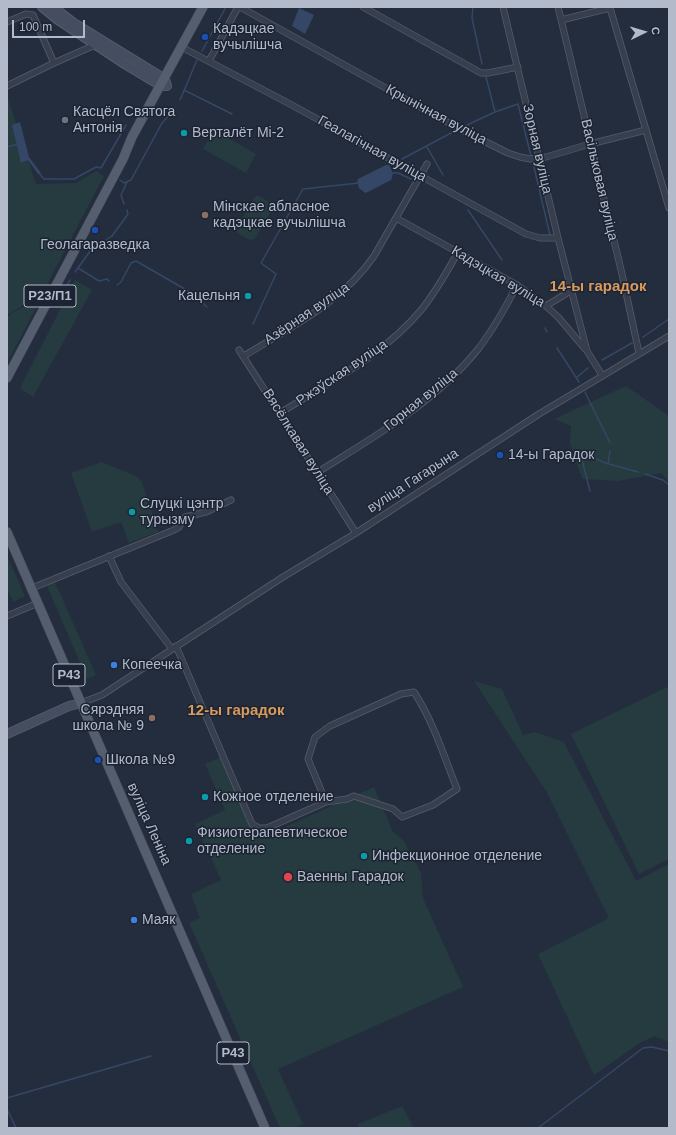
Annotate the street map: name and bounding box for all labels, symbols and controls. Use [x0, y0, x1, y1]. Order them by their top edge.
scale bar [14, 12, 87, 38]
north arrow [624, 12, 664, 52]
text: 100 m [19, 20, 52, 34]
place label: Кадэцкае вучылішча [213, 21, 282, 54]
text: С [650, 26, 662, 35]
marker: Кадэцкае вучылішча [200, 32, 210, 42]
street label: Крынічная вуліца [383, 81, 489, 149]
street label: Зорная вуліца [518, 102, 556, 196]
place label: Касцёл Святога Антонія [73, 104, 175, 136]
street label: Геалагічная вуліца [315, 112, 429, 186]
marker: Касцёл Святога Антонія [60, 115, 70, 125]
street label: Васільковая вуліца [577, 118, 621, 242]
place label: Верталёт Мі-2 [192, 125, 284, 141]
marker: Верталёт Мі-2 [179, 128, 189, 138]
place label: Мінскае абласное кадэцкае вучылішча [213, 199, 346, 232]
marker: Мінскае абласное кадэцкае вучылішча [200, 210, 210, 220]
marker: Геолагаразведка [90, 225, 100, 235]
place label: Геолагаразведка [40, 237, 150, 253]
street label: Кадэцкая вуліца [448, 242, 548, 312]
district label: 14-ы гарадок [550, 278, 646, 296]
street label: Азёрная вуліца [261, 279, 353, 349]
road number: Р23/П1 [24, 285, 76, 307]
place label: Кацельня [178, 288, 240, 304]
marker: Кацельня [243, 291, 253, 301]
street label: Ржэўская вуліца [293, 336, 391, 410]
street label: Горная вуліца [381, 365, 461, 435]
street label: Вясёлкавая вуліца [259, 386, 337, 498]
street label: вуліца Гагарына [364, 445, 462, 517]
place label: 14-ы Гарадок [508, 447, 594, 463]
marker: 14-ы Гарадок [495, 450, 505, 460]
place label: Слуцкі цэнтр турызму [140, 496, 224, 528]
marker: Слуцкі цэнтр турызму [127, 507, 137, 517]
place label: Копеечка [122, 657, 182, 673]
marker: Копеечка [109, 660, 119, 670]
road number: Р43 [53, 664, 85, 686]
place label: Сярэдняя школа № 9 [72, 702, 144, 734]
district label: 12-ы гарадок [188, 702, 284, 720]
marker: Сярэдняя школа № 9 [147, 713, 157, 723]
place label: Школа №9 [106, 752, 175, 768]
marker: Школа №9 [93, 755, 103, 765]
street label: вуліца Леніна [123, 780, 175, 868]
place label: Кожное отделение [213, 789, 334, 805]
marker: Кожное отделение [200, 792, 210, 802]
place label: Физиотерапевтическое отделение [197, 825, 347, 858]
marker: Физиотерапевтическое отделение [184, 836, 194, 846]
place label: Инфекционное отделение [372, 848, 542, 864]
marker: Инфекционное отделение [359, 851, 369, 861]
place label: Ваенны Гарадок [297, 869, 404, 885]
marker: Ваенны Гарадок [282, 871, 294, 883]
place label: Маяк [142, 912, 175, 928]
marker: Маяк [129, 915, 139, 925]
road number: Р43 [217, 1042, 249, 1064]

